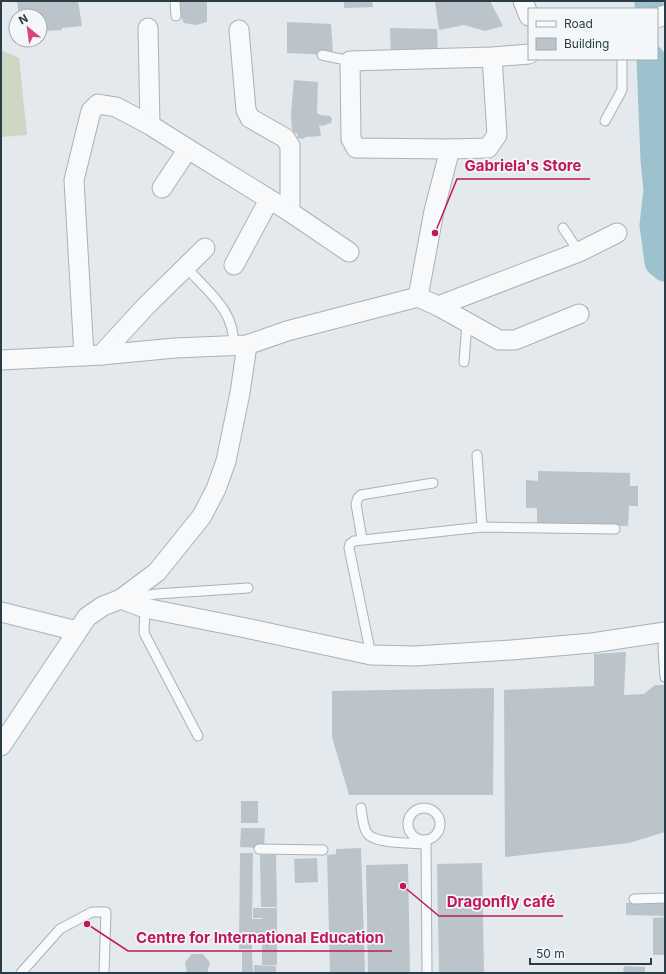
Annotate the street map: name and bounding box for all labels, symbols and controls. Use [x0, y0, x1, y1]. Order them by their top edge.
north arrow [8, 8, 48, 48]
legend [528, 8, 658, 60]
text: N [16, 11, 30, 27]
text: Road [564, 16, 593, 31]
text: Building [564, 36, 609, 51]
callout: Gabriela's Store [457, 152, 590, 179]
text: Gabriela's Store [464, 156, 582, 175]
callout: Dragonfly café [439, 889, 563, 916]
text: Dragonfly café [447, 892, 555, 911]
callout: Centre for International Education [128, 924, 392, 951]
text: Centre for International Education [136, 928, 384, 947]
scale bar [530, 940, 651, 966]
text: 50 m [536, 946, 565, 961]

